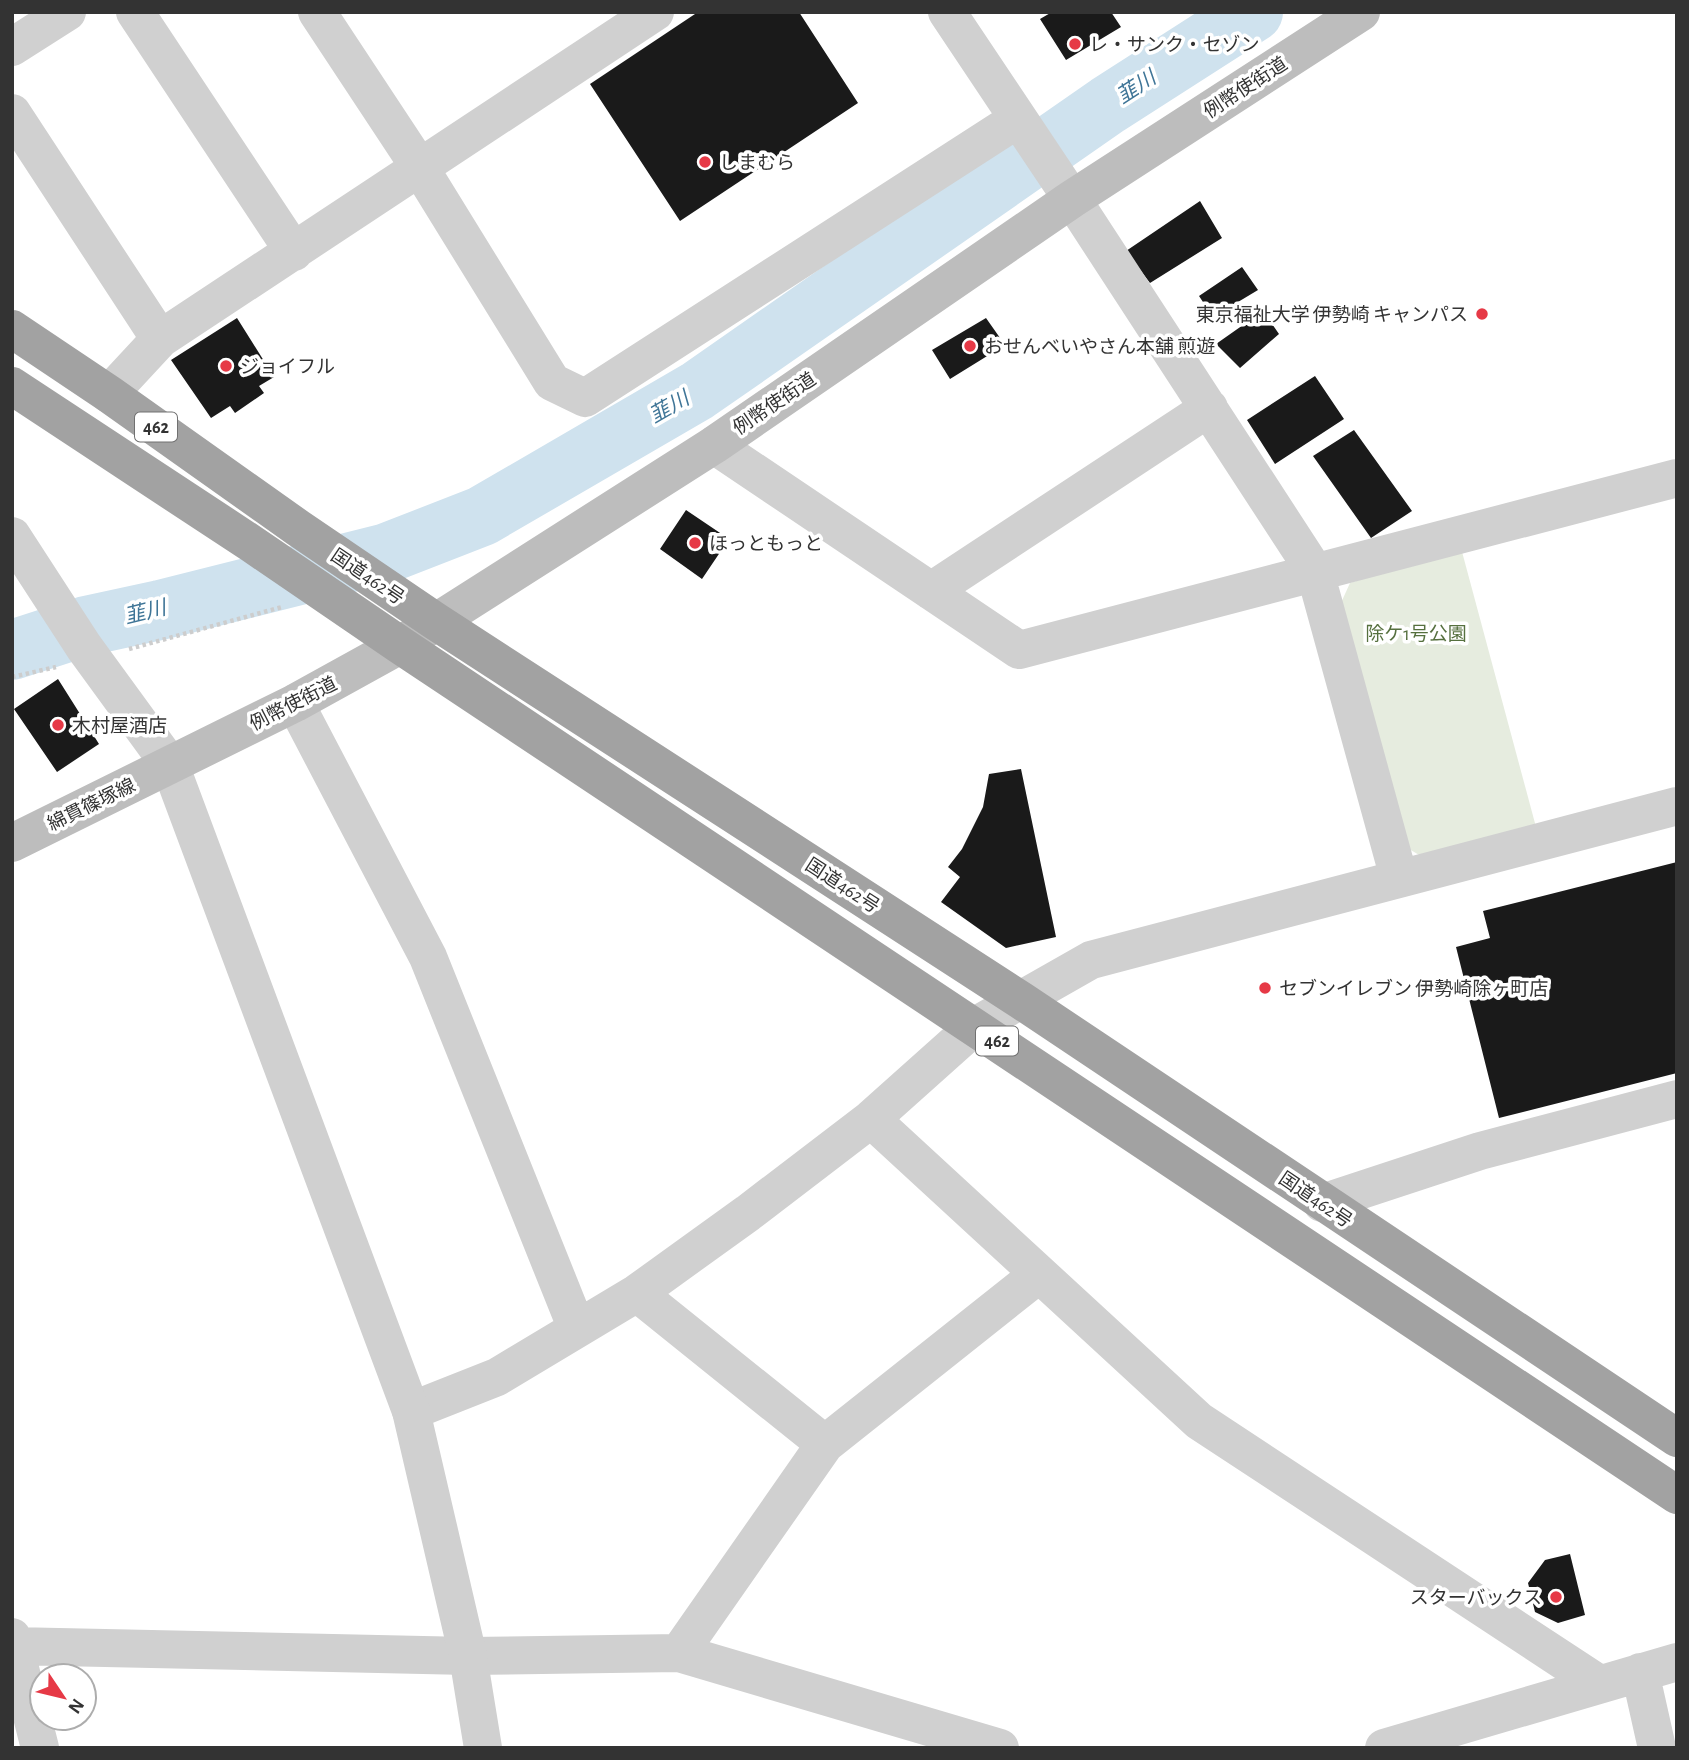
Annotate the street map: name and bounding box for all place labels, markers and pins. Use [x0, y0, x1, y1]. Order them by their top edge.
place label: レ・サンク・セゾン [1089, 34, 1260, 55]
marker: レ・サンク・セゾン [1067, 36, 1083, 52]
place label: しまむら [719, 153, 795, 173]
marker: しまむら [697, 154, 713, 170]
place label: 東京福祉大学 伊勢崎 キャンパス [1196, 304, 1468, 325]
marker: 東京福祉大学 伊勢崎 キャンパス [1474, 306, 1490, 322]
place label: おせんベいやさん本舗 煎遊 [984, 336, 1215, 357]
marker: おせんベいやさん本舗 煎遊 [962, 338, 978, 354]
place label: ジョイフル [240, 357, 335, 377]
marker: ジョイフル [218, 358, 234, 374]
place label: ほっともっと [709, 534, 823, 554]
marker: ほっともっと [687, 535, 703, 551]
place label: 木村屋酒店 [72, 715, 167, 736]
marker: 木村屋酒店 [50, 717, 66, 733]
place label: セブンイレブン 伊勢崎除ヶ町店 [1279, 978, 1548, 999]
marker: セブンイレブン 伊勢崎除ヶ町店 [1257, 980, 1273, 996]
place label: スターバックス [1410, 1588, 1542, 1608]
marker: スターバックス [1548, 1589, 1564, 1605]

